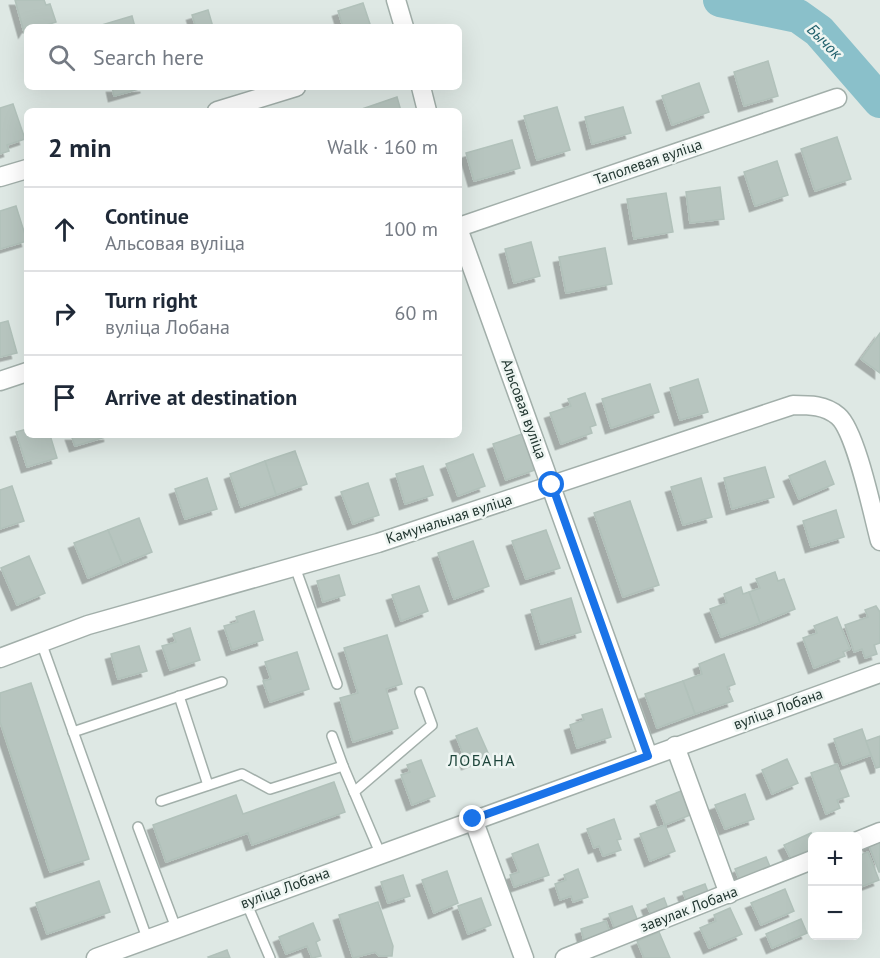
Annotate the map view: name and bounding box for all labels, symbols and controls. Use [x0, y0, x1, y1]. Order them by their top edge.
water label: Бычок [803, 19, 847, 63]
search box [24, 24, 462, 90]
icon: search [45, 41, 78, 74]
text: Search here [93, 43, 204, 71]
text: 2 min [48, 131, 111, 164]
text: Walk · 160 m [327, 134, 438, 160]
street label: Таполевая вуліца [591, 134, 704, 189]
text: Continue [105, 202, 189, 230]
icon: ahead [48, 213, 81, 246]
text: 100 m [384, 216, 438, 242]
text: Альсовая вуліца [105, 230, 245, 256]
text: Turn right [105, 286, 197, 314]
icon: right [48, 297, 81, 330]
text: 60 m [395, 300, 438, 326]
text: вуліца Лобана [105, 314, 230, 340]
street label: Альсовая вуліца [498, 356, 551, 461]
icon: arrive [48, 381, 81, 414]
text: Arrive at destination [105, 383, 297, 411]
route start [538, 471, 564, 497]
street label: Камунальная вуліца [383, 489, 514, 548]
street label: вуліца Лобана [731, 684, 825, 733]
district label: ЛОБАНА [447, 750, 516, 770]
route end [459, 805, 485, 831]
map controls [808, 832, 862, 940]
button: + [808, 832, 862, 886]
street label: вуліца Лобана [238, 863, 332, 912]
street label: завулак Лобана [637, 881, 740, 936]
button: − [808, 886, 862, 940]

